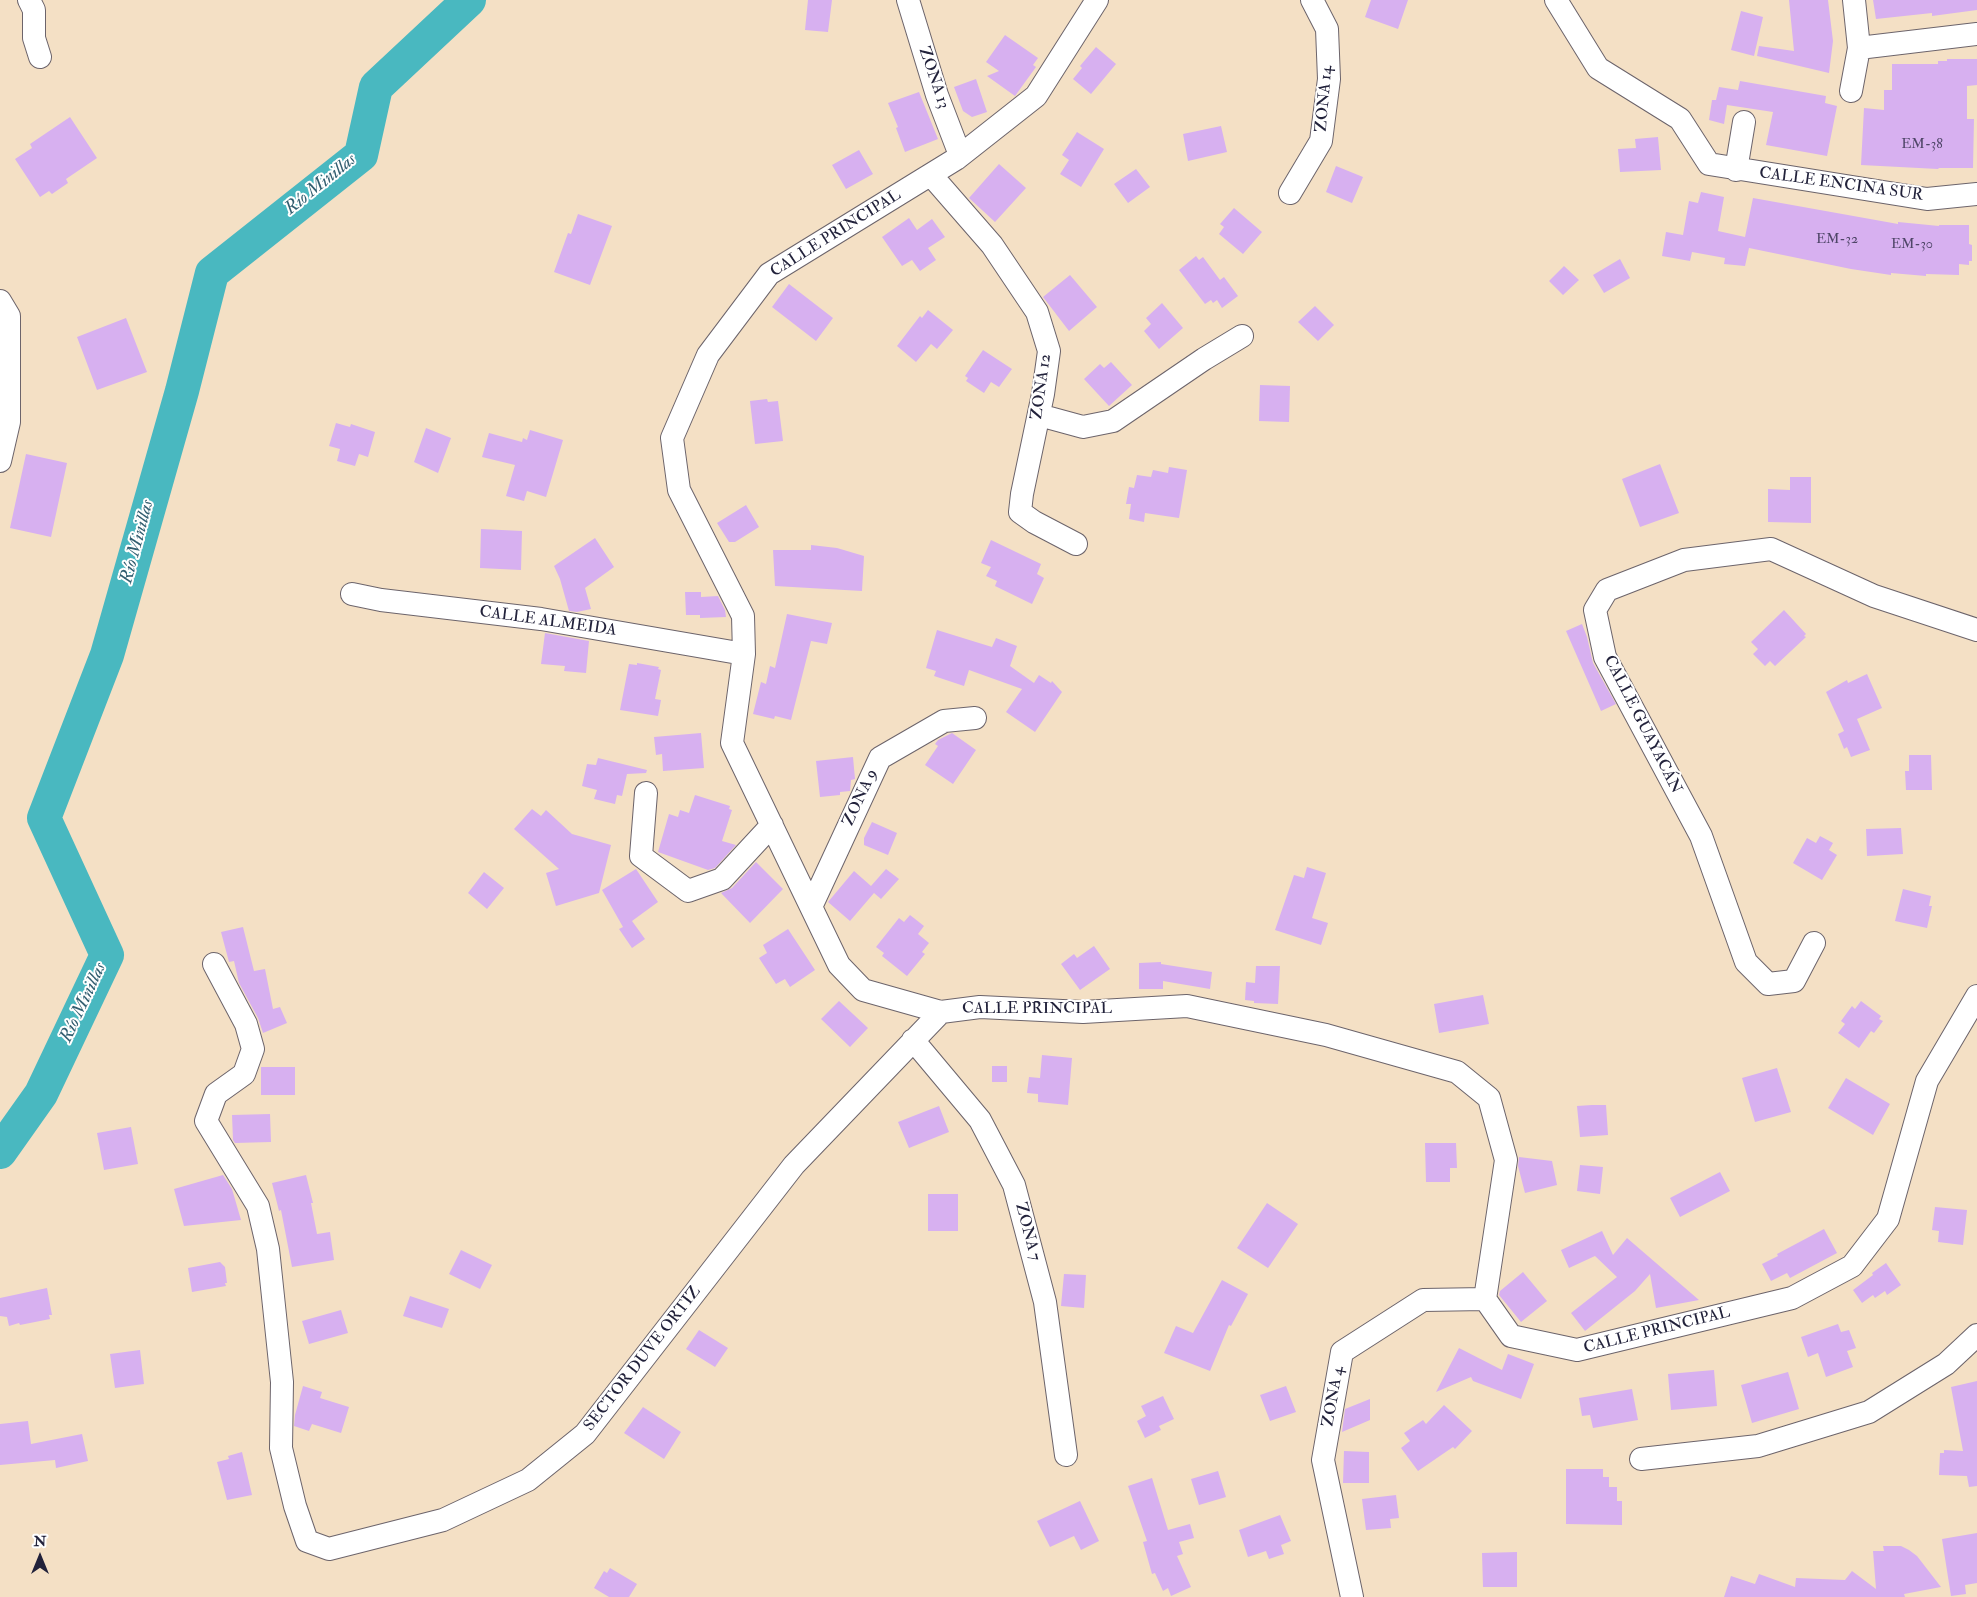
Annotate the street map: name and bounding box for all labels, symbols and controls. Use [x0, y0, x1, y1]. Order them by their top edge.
street label: ZONA 13 [913, 45, 953, 111]
street label: ZONA 14 [1313, 65, 1337, 133]
house number: EM-38 [1901, 137, 1943, 153]
water label: Río Minillas [281, 150, 361, 220]
street label: CALLE ENCINA SUR [1758, 164, 1924, 206]
street label: CALLE PRINCIPAL [767, 186, 905, 282]
house number: EM-32 [1816, 232, 1858, 248]
house number: EM-30 [1891, 237, 1933, 253]
street label: ZONA 12 [1028, 353, 1056, 421]
water label: Río Minillas [117, 498, 159, 586]
street label: CALLE ALMEIDA [478, 603, 618, 641]
street label: CALLE GUAYACÁN [1599, 653, 1685, 797]
street label: ZONA 9 [840, 767, 882, 829]
water label: Río Minillas [56, 960, 112, 1046]
street label: CALLE PRINCIPAL [962, 1000, 1112, 1020]
street label: ZONA 7 [1010, 1201, 1044, 1263]
street label: SECTOR DUVE ORTIZ [580, 1283, 706, 1435]
street label: CALLE PRINCIPAL [1582, 1304, 1732, 1358]
street label: ZONA 4 [1319, 1365, 1349, 1429]
north arrow [15, 1532, 65, 1582]
text: N [34, 1533, 46, 1550]

